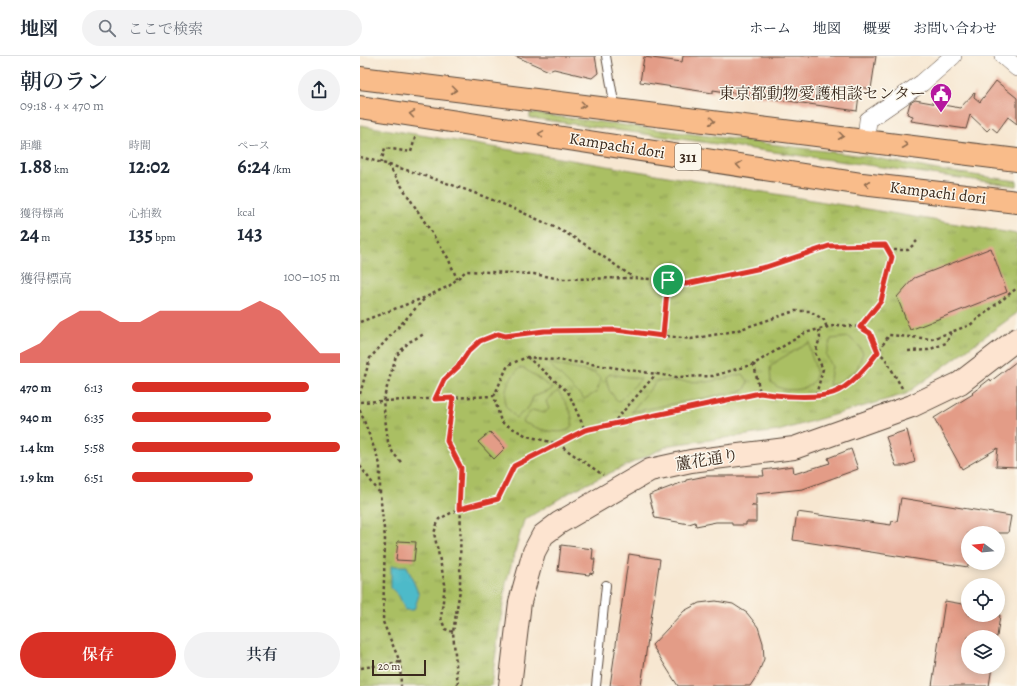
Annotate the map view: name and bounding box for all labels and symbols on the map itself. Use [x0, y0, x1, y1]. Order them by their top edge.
public building icon: 東京都動物愛護相談センター [928, 81, 954, 114]
place label: 東京都動物愛護相談センター [719, 83, 926, 105]
one-way arrow [451, 86, 457, 95]
one-way arrow [580, 101, 586, 110]
one-way arrow [409, 110, 415, 119]
one-way arrow [709, 116, 715, 125]
street label: Kampachi dori [567, 128, 667, 164]
one-way arrow [538, 130, 544, 139]
one-way arrow [838, 132, 844, 141]
one-way arrow [901, 140, 908, 149]
road number: 311 [675, 144, 701, 170]
one-way arrow [735, 161, 742, 170]
street label: Kampachi dori [889, 176, 987, 210]
one-way arrow [864, 180, 870, 189]
pin [651, 263, 685, 297]
street label: 蘆花通り [674, 444, 740, 476]
north arrow [961, 526, 1005, 570]
scale bar [372, 658, 426, 677]

